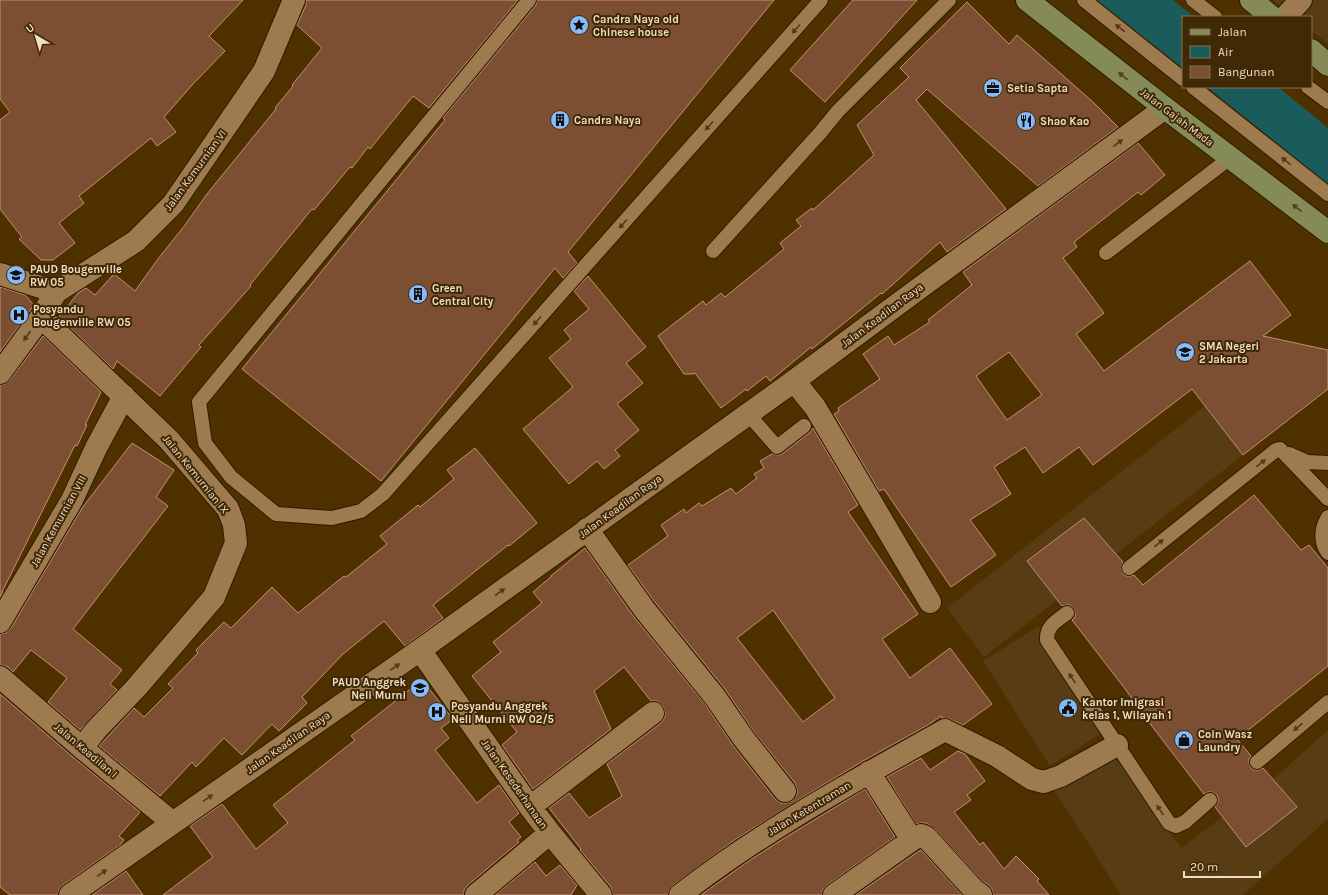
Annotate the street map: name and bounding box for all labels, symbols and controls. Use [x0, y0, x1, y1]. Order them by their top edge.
place label: Candra Naya old Chinese house [593, 13, 679, 39]
place icon: Candra Naya old Chinese house [568, 14, 590, 36]
north arrow [16, 16, 56, 56]
legend [1182, 16, 1312, 88]
text: U [23, 21, 37, 36]
one-way arrow [791, 24, 800, 34]
one-way arrow [1114, 24, 1125, 33]
text: Jalan [1218, 25, 1247, 39]
text: Air [1218, 45, 1233, 59]
text: Bangunan [1218, 65, 1274, 79]
one-way arrow [1118, 71, 1129, 80]
office icon: Setia Sapta [982, 77, 1004, 99]
place label: Setia Sapta [1007, 82, 1068, 95]
street label: Jalan Gajah Mada [1137, 86, 1216, 149]
building icon: Candra Naya [549, 109, 571, 131]
restaurant icon: Shao Kao [1015, 110, 1037, 132]
place label: Candra Naya [574, 114, 641, 127]
place label: Shao Kao [1040, 115, 1089, 128]
one-way arrow [705, 121, 714, 132]
street label: Jalan Kemurnian VI [162, 127, 229, 213]
one-way arrow [1113, 139, 1124, 147]
one-way arrow [1281, 157, 1292, 165]
one-way arrow [1292, 205, 1302, 213]
one-way arrow [619, 219, 628, 228]
place label: PAUD Bougenville RW 05 [30, 263, 122, 289]
school or university icon: PAUD Bougenville RW 05 [5, 264, 27, 286]
street label: Jalan Keadilan Raya [839, 280, 926, 351]
place label: Green Central City [432, 282, 494, 308]
building icon: Green Central City [407, 283, 429, 305]
place label: Posyandu Bougenville RW 05 [33, 303, 131, 329]
hospital icon: Posyandu Bougenville RW 05 [8, 304, 30, 326]
one-way arrow [532, 316, 541, 326]
one-way arrow [23, 331, 31, 342]
place label: SMA Negeri 2 Jakarta [1199, 340, 1259, 366]
school or university icon: SMA Negeri 2 Jakarta [1174, 341, 1196, 363]
street label: Jalan Kemurnian IX [160, 432, 231, 516]
one-way arrow [1255, 458, 1266, 467]
street label: Jalan Keadilan Raya [576, 472, 664, 541]
street label: Jalan Kemurnian VIII [28, 473, 89, 569]
one-way arrow [1154, 539, 1165, 548]
one-way arrow [495, 587, 506, 596]
one-way arrow [389, 663, 400, 671]
one-way arrow [1068, 673, 1076, 683]
place label: PAUD Anggrek Neli Murni [332, 676, 406, 702]
school or university icon: PAUD Anggrek Neli Murni [409, 677, 431, 699]
place label: Kantor Imigrasi kelas 1, Wilayah 1 [1082, 696, 1172, 722]
public building icon: Kantor Imigrasi kelas 1, Wilayah 1 [1057, 697, 1079, 719]
place label: Posyandu Anggrek Neli Murni RW 02/5 [451, 700, 554, 726]
hospital icon: Posyandu Anggrek Neli Murni RW 02/5 [426, 701, 448, 723]
street label: Jalan Keadilan Raya [244, 709, 333, 776]
street label: Jalan Keadilan I [51, 720, 120, 781]
one-way arrow [1293, 723, 1304, 732]
place label: Coin Wasz Laundry [1198, 728, 1252, 754]
shop icon: Coin Wasz Laundry [1173, 729, 1195, 751]
street label: Jalan Kesederhanaan [479, 737, 551, 832]
street label: Jalan Ketentraman [765, 778, 853, 838]
one-way arrow [203, 794, 213, 802]
one-way arrow [1156, 805, 1164, 815]
scale bar [1184, 853, 1260, 879]
text: 20 m [1190, 860, 1218, 874]
one-way arrow [96, 869, 107, 877]

